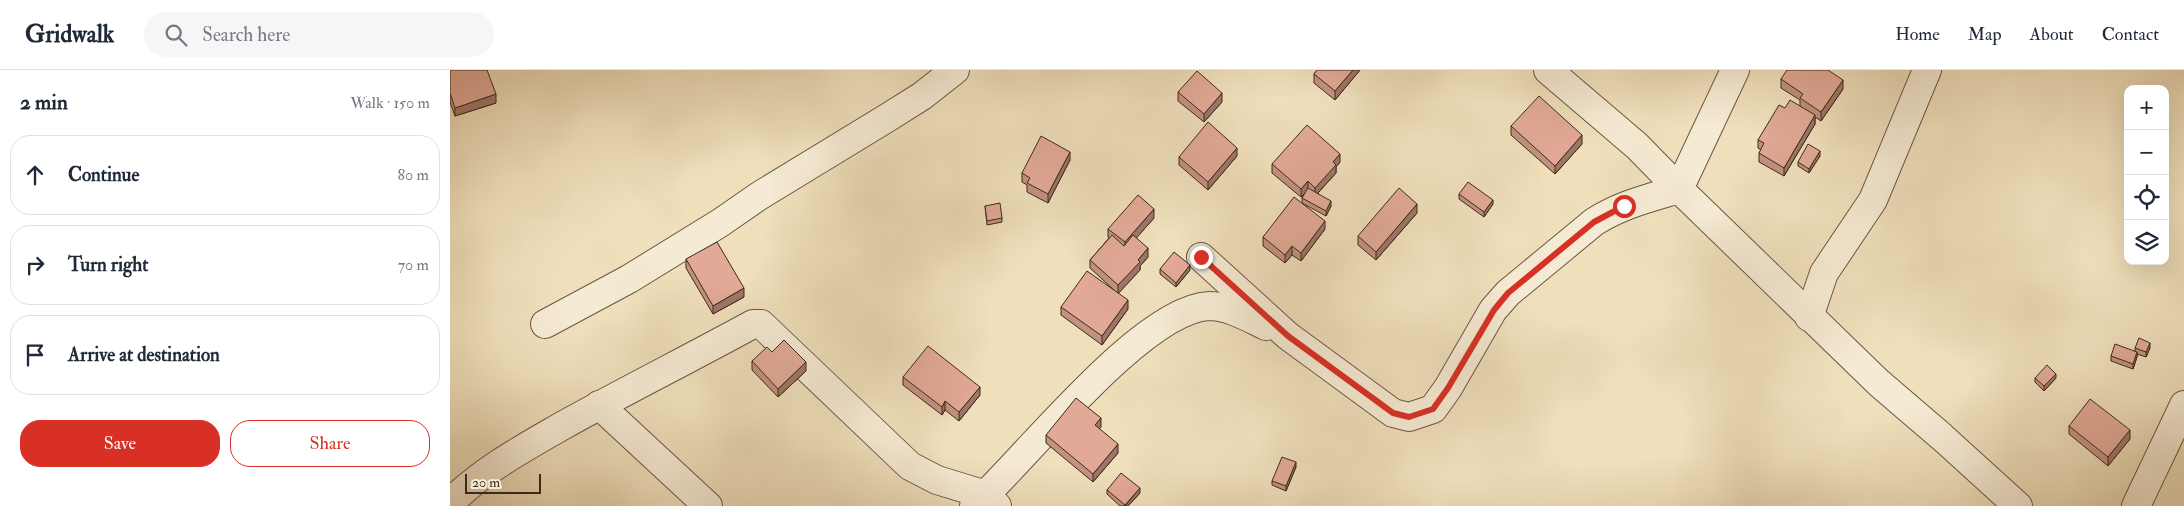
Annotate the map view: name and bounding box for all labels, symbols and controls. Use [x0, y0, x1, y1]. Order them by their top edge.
search box [144, 12, 494, 57]
text: Gridwalk [25, 19, 114, 50]
icon: search [162, 21, 190, 49]
text: Search here [202, 23, 290, 47]
text: Home [1895, 23, 1940, 46]
text: Map [1968, 23, 2002, 46]
text: About [2030, 23, 2074, 46]
text: Contact [2102, 23, 2159, 46]
map controls [2124, 85, 2169, 265]
button: + [2124, 85, 2169, 130]
text: 2 min [20, 89, 68, 116]
text: Walk · 150 m [350, 93, 430, 113]
button: − [2124, 130, 2169, 175]
icon: ahead [21, 161, 49, 189]
text: Continue [68, 163, 139, 187]
text: 80 m [398, 165, 429, 185]
button: locate [2124, 175, 2169, 220]
route start [1613, 195, 1636, 218]
button: layers [2124, 220, 2169, 265]
route end [1190, 246, 1213, 269]
icon: right [21, 251, 49, 279]
text: Turn right [68, 253, 148, 277]
text: 70 m [398, 255, 429, 275]
icon: arrive [21, 341, 49, 369]
text: Arrive at destination [68, 343, 220, 367]
button: Save [20, 420, 220, 467]
button: Share [230, 420, 430, 467]
scale bar [465, 471, 541, 494]
text: 20 m [472, 474, 500, 491]

